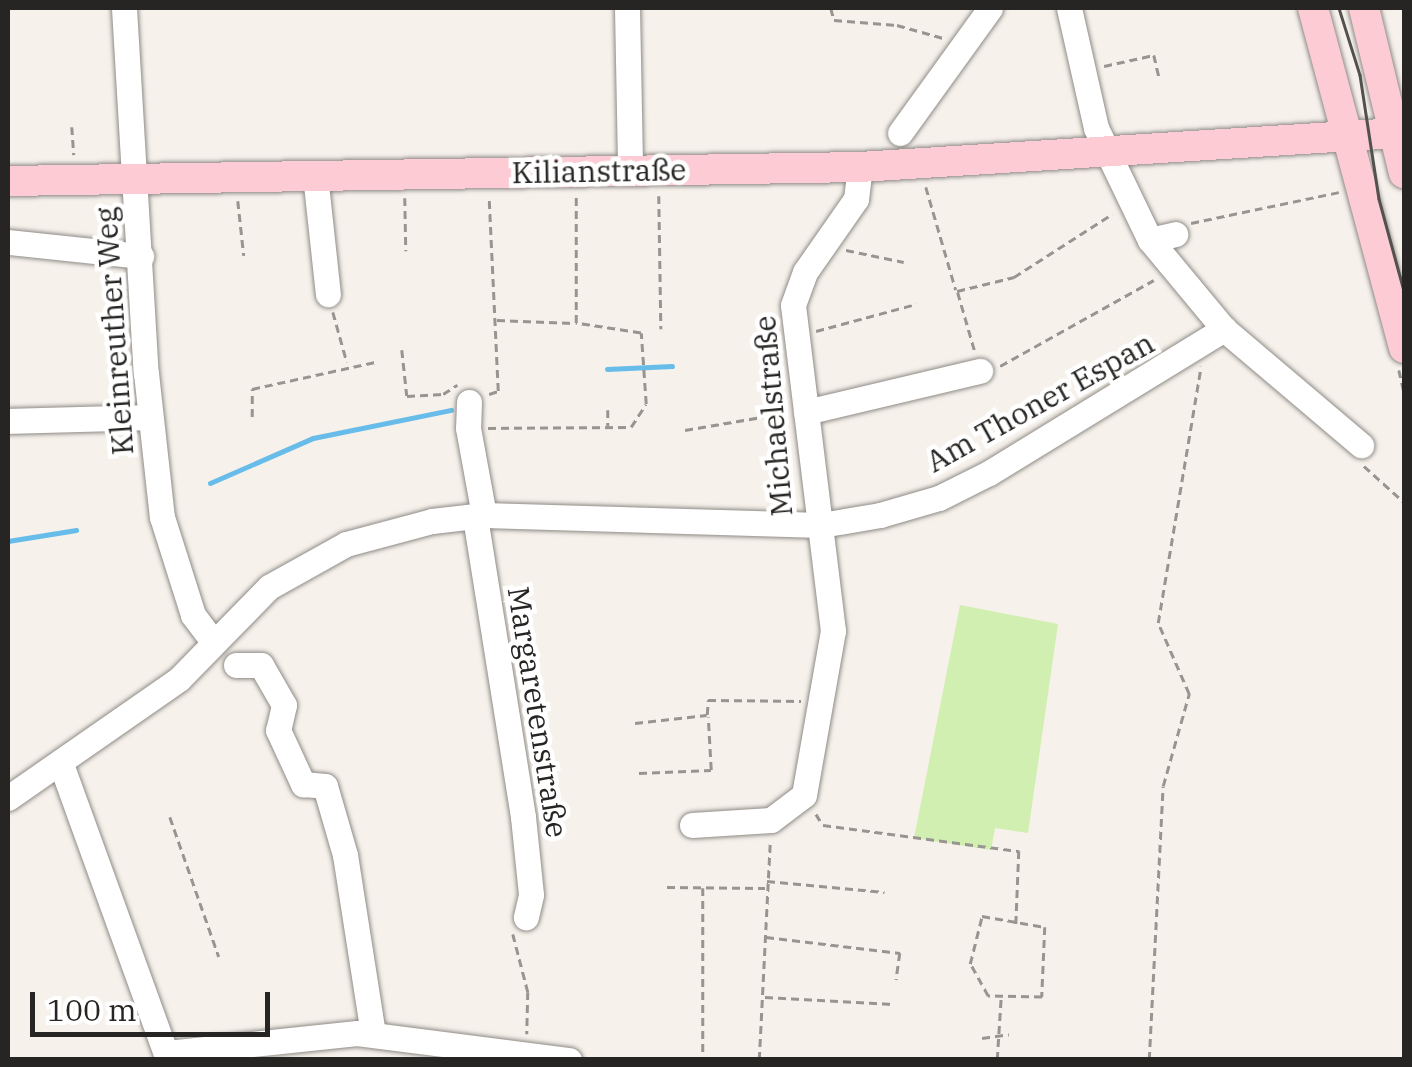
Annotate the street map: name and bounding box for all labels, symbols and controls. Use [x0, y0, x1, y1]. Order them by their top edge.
street label: Kilianstraße [511, 151, 687, 191]
street label: Kleinreuther Weg [87, 206, 141, 456]
street label: Michaelstraße [746, 314, 800, 518]
street label: Am Thoner Espan [920, 324, 1160, 480]
street label: Margaretenstraße [500, 584, 576, 840]
scale bar [35, 972, 275, 1034]
text: 100 m [47, 990, 137, 1029]

